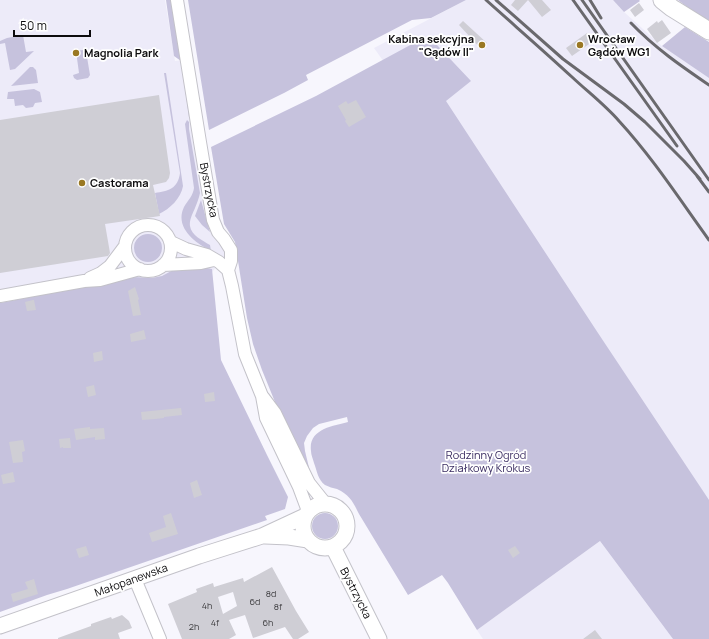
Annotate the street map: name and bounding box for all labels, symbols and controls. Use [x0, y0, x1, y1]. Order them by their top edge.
scale bar [14, 12, 90, 38]
text: 50 m [20, 17, 47, 34]
place label: Kabina sekcyjna "Gądów II" [388, 31, 474, 59]
place label: Wrocław Gądów WG1 [588, 31, 650, 59]
marker: Kabina sekcyjna "Gądów II" [477, 40, 487, 50]
marker: Wrocław Gądów WG1 [575, 40, 585, 50]
place label: Magnolia Park [84, 45, 159, 60]
marker: Magnolia Park [71, 48, 81, 58]
street label: Bystrzycka [197, 161, 222, 219]
place label: Castorama [90, 175, 149, 190]
marker: Castorama [77, 178, 87, 188]
park label: Rodzinny Ogród Działkowy Krokus [442, 447, 531, 475]
street label: Małopanewska [92, 559, 169, 600]
street label: Bystrzycka [337, 565, 376, 621]
house number: 8d [266, 587, 276, 600]
house number: 6d [250, 595, 260, 608]
house number: 4h [202, 599, 212, 612]
house number: 8f [274, 600, 283, 613]
house number: 4f [211, 616, 220, 629]
house number: 6h [263, 616, 273, 629]
house number: 2h [189, 620, 199, 633]

